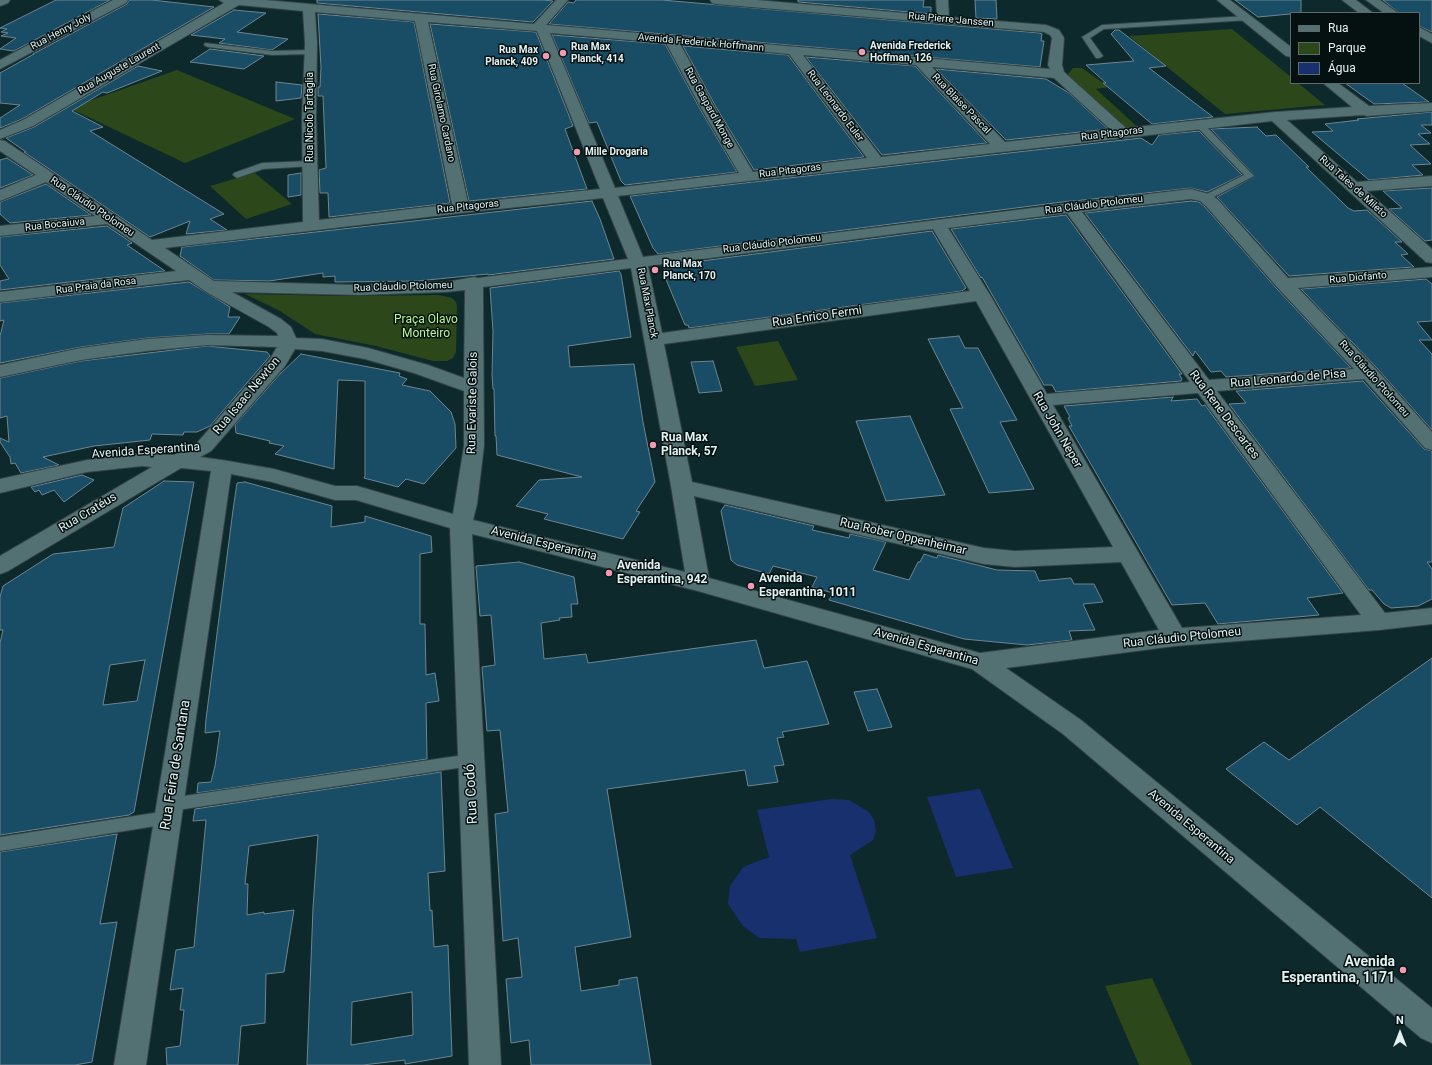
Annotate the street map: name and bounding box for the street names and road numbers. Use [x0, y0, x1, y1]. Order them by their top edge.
street label: Rua Pierre Janssen [908, 10, 994, 30]
street label: Rua Henry Joly [29, 11, 93, 53]
street label: Avenida Frederick Hoffmann [637, 32, 765, 54]
street label: Rua Auguste Laurent [76, 41, 162, 97]
street label: Rua Girolamo Cardano [425, 63, 457, 163]
street label: Rua Gaspard Monge [682, 66, 736, 150]
street label: Rua Leonardo Euler [804, 68, 866, 144]
street label: Rua Blaise Pascal [929, 71, 993, 137]
street label: Rua Nicolo Tartaglia [304, 72, 316, 162]
street label: Rua Pitagoras [1080, 124, 1144, 144]
street label: Rua Tales de Mileto [1317, 153, 1389, 221]
street label: Rua Pitagoras [758, 161, 822, 181]
street label: Rua Cláudio Ptolomeu [48, 174, 136, 240]
street label: Rua Cláudio Ptolomeu [1044, 193, 1144, 217]
street label: Rua Pitagoras [436, 198, 500, 216]
street label: Rua Bocaiuva [24, 216, 86, 234]
street label: Rua Cláudio Ptolomeu [722, 232, 822, 256]
street label: Rua Max Planck [634, 267, 660, 339]
street label: Rua Diofanto [1329, 270, 1387, 286]
street label: Rua Praia da Rosa [55, 275, 137, 297]
street label: Rua Cláudio Ptolomeu [353, 279, 453, 295]
street label: Rua Enrico Fermi [771, 304, 863, 330]
street label: Rua Cláudio Ptolomeu [1337, 338, 1411, 420]
street label: Rua Evariste Galois [465, 352, 481, 454]
street label: Rua Isaac Newton [210, 354, 284, 438]
street label: Rua Leonardo de Pisa [1229, 367, 1347, 391]
street label: Rua Rene Descartes [1186, 368, 1262, 462]
street label: Rua John Neper [1029, 389, 1085, 471]
street label: Avenida Esperantina [91, 440, 201, 462]
street label: Rua Cratéus [57, 490, 119, 536]
street label: Rua Rober Oppenheimar [838, 515, 968, 559]
street label: Avenida Esperantina [490, 524, 598, 564]
street label: Avenida Esperantina [872, 625, 980, 669]
street label: Rua Cláudio Ptolomeu [1122, 625, 1242, 651]
street label: Rua Feira de Santana [157, 699, 195, 831]
street label: Rua Codó [462, 763, 482, 825]
street label: Avenida Esperantina [1145, 787, 1237, 867]

